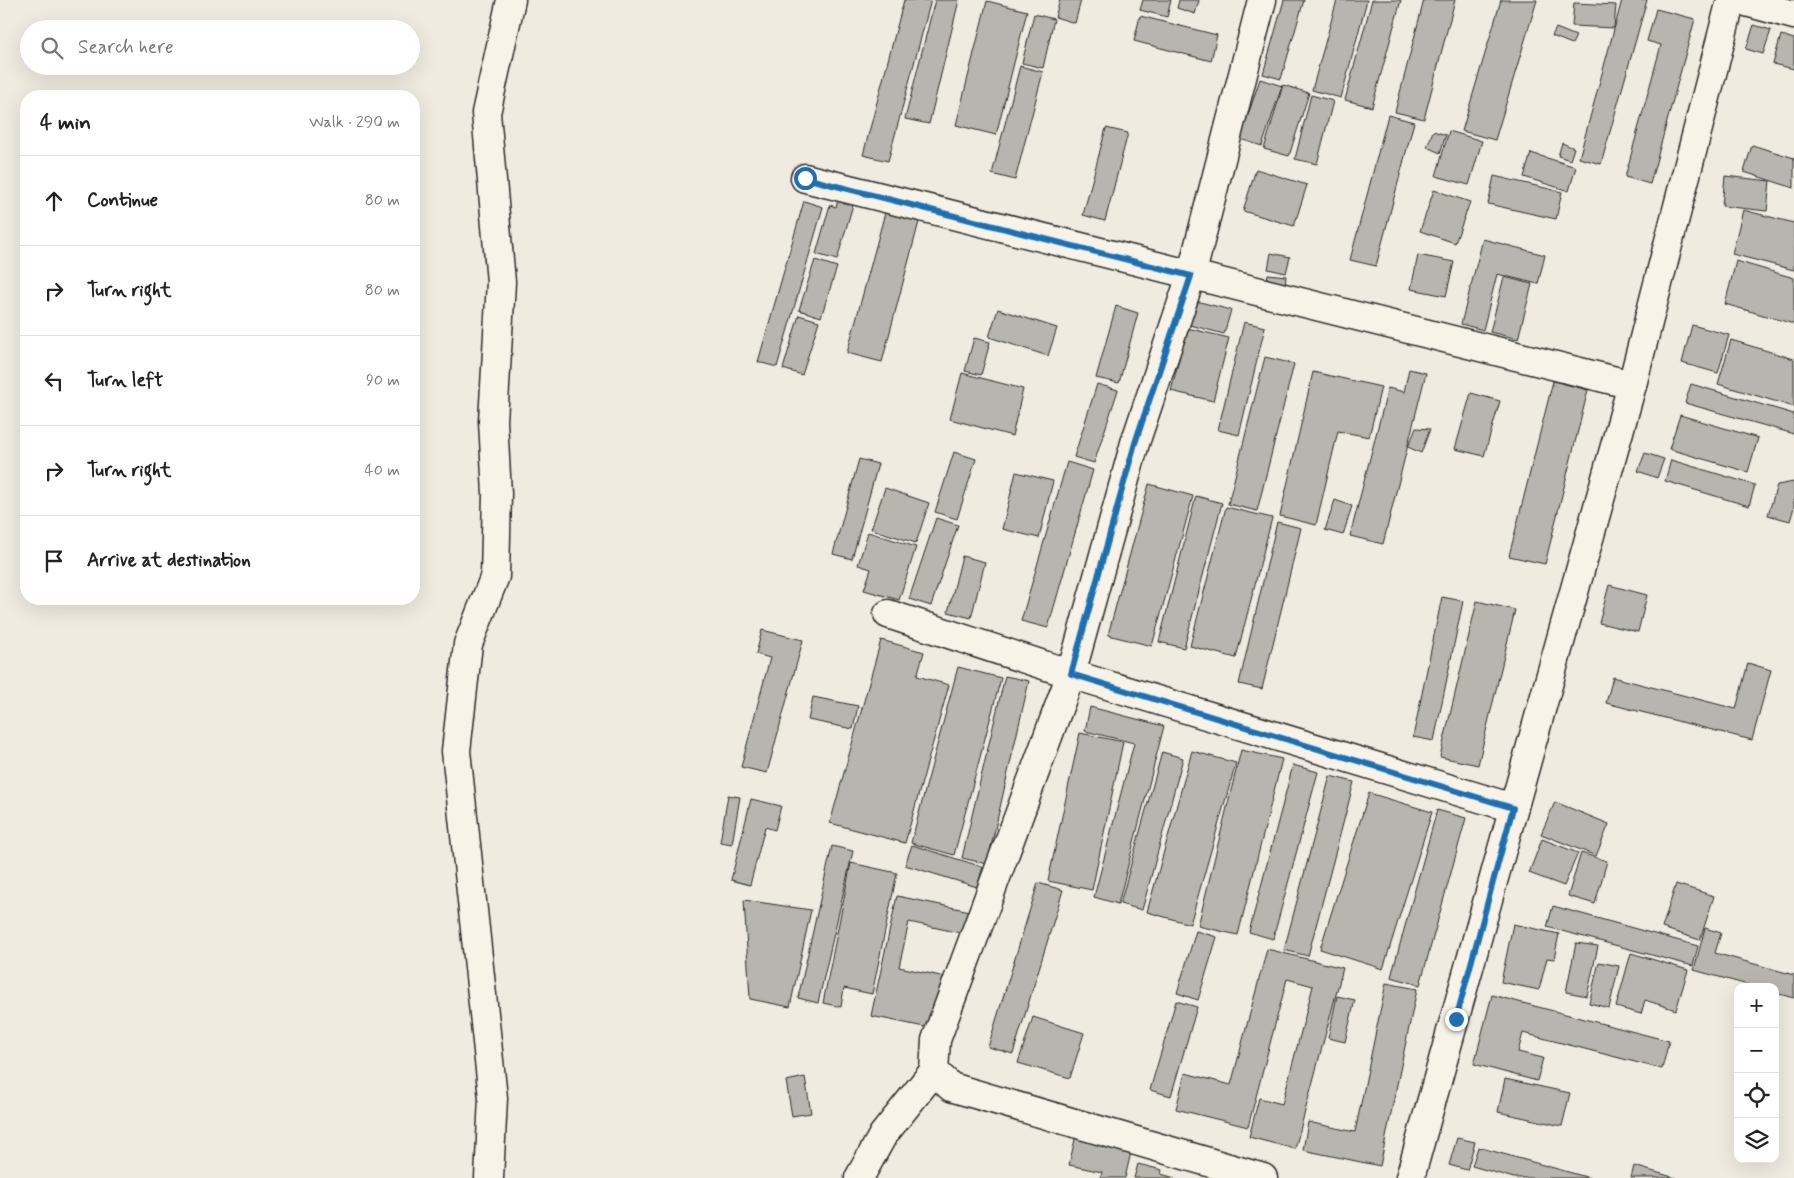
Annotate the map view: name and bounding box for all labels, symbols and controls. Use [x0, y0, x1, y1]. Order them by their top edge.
search box [20, 20, 420, 75]
icon: search [38, 34, 66, 62]
text: Search here [78, 35, 174, 60]
text: 4 min [40, 109, 91, 137]
text: Walk · 290 m [309, 112, 400, 133]
route start [794, 167, 817, 190]
icon: ahead [40, 187, 68, 215]
text: Continue [87, 188, 158, 213]
text: 80 m [365, 190, 400, 211]
icon: right [40, 277, 68, 305]
text: Turn right [87, 278, 171, 303]
text: 80 m [365, 280, 400, 301]
icon: left [40, 367, 68, 395]
text: Turn left [87, 368, 163, 393]
text: 90 m [366, 370, 400, 391]
icon: right [40, 457, 68, 485]
text: Turn right [87, 458, 171, 483]
text: 40 m [364, 460, 400, 481]
icon: arrive [40, 547, 68, 575]
text: Arrive at destination [87, 548, 251, 573]
map controls [1734, 983, 1779, 1163]
button: + [1734, 983, 1779, 1028]
route end [1445, 1008, 1468, 1031]
button: − [1734, 1028, 1779, 1073]
button: locate [1734, 1073, 1779, 1118]
button: layers [1734, 1118, 1779, 1163]

